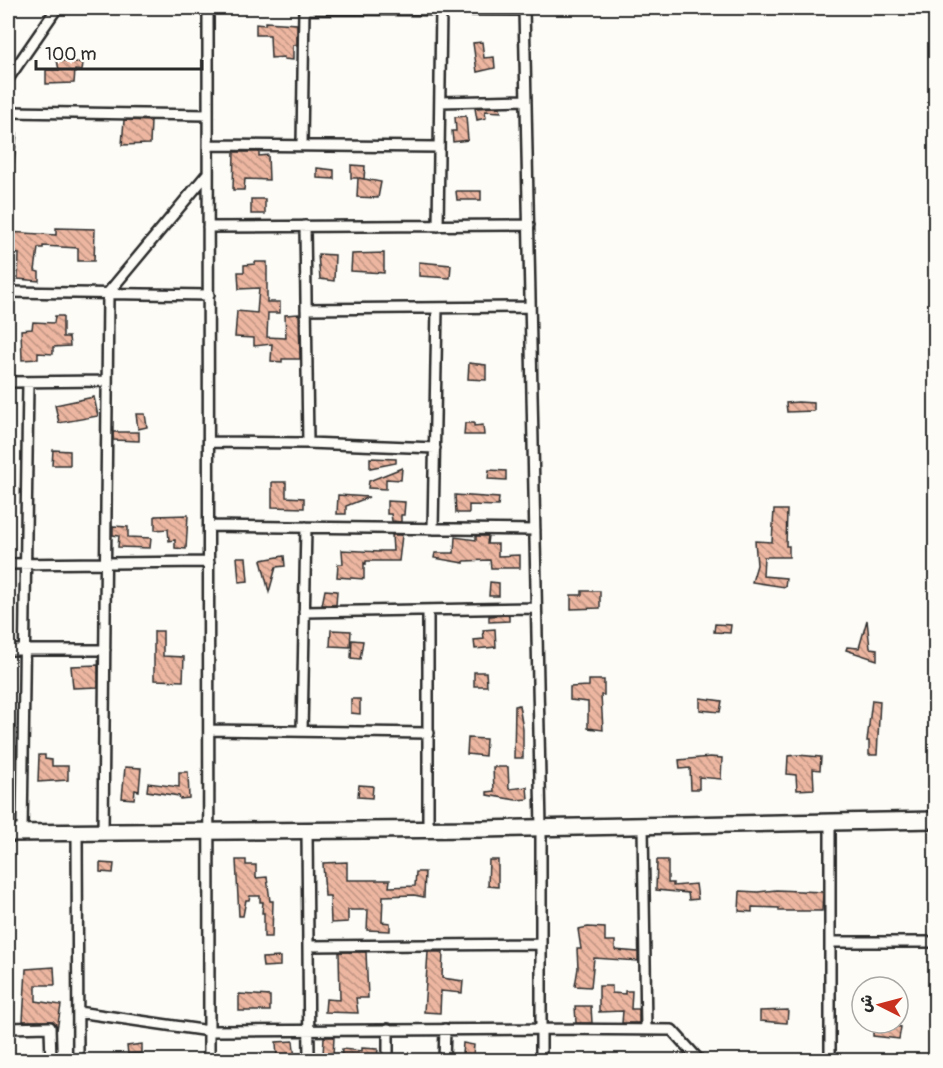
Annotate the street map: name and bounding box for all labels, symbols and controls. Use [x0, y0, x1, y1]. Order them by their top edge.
scale bar [36, 33, 202, 71]
text: 100 m [45, 43, 97, 66]
north arrow [850, 975, 910, 1035]
text: ش [855, 994, 877, 1013]

